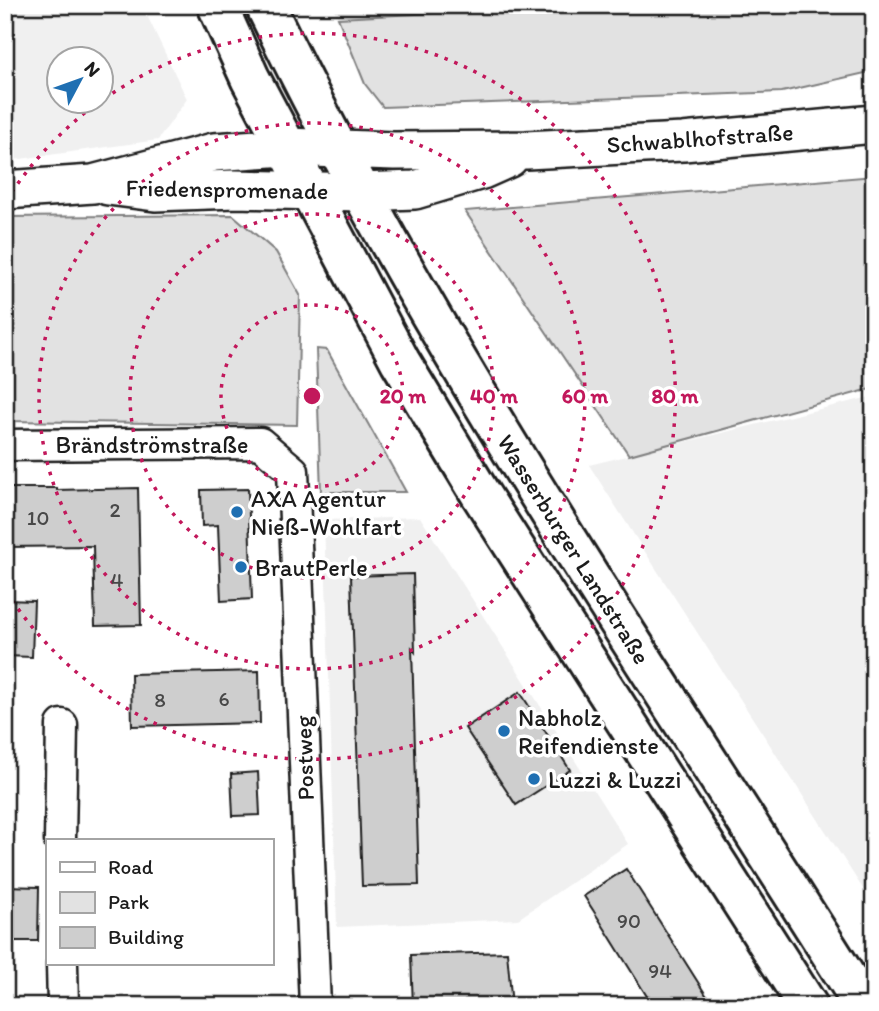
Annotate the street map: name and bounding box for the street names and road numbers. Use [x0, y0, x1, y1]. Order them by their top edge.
street label: Schwablhofstraße [606, 117, 794, 159]
street label: Friedenspromenade [125, 173, 329, 205]
street label: Wasserburger Landstraße [491, 429, 657, 669]
street label: Brändströmstraße [56, 430, 248, 459]
street label: Postweg [288, 714, 320, 801]

